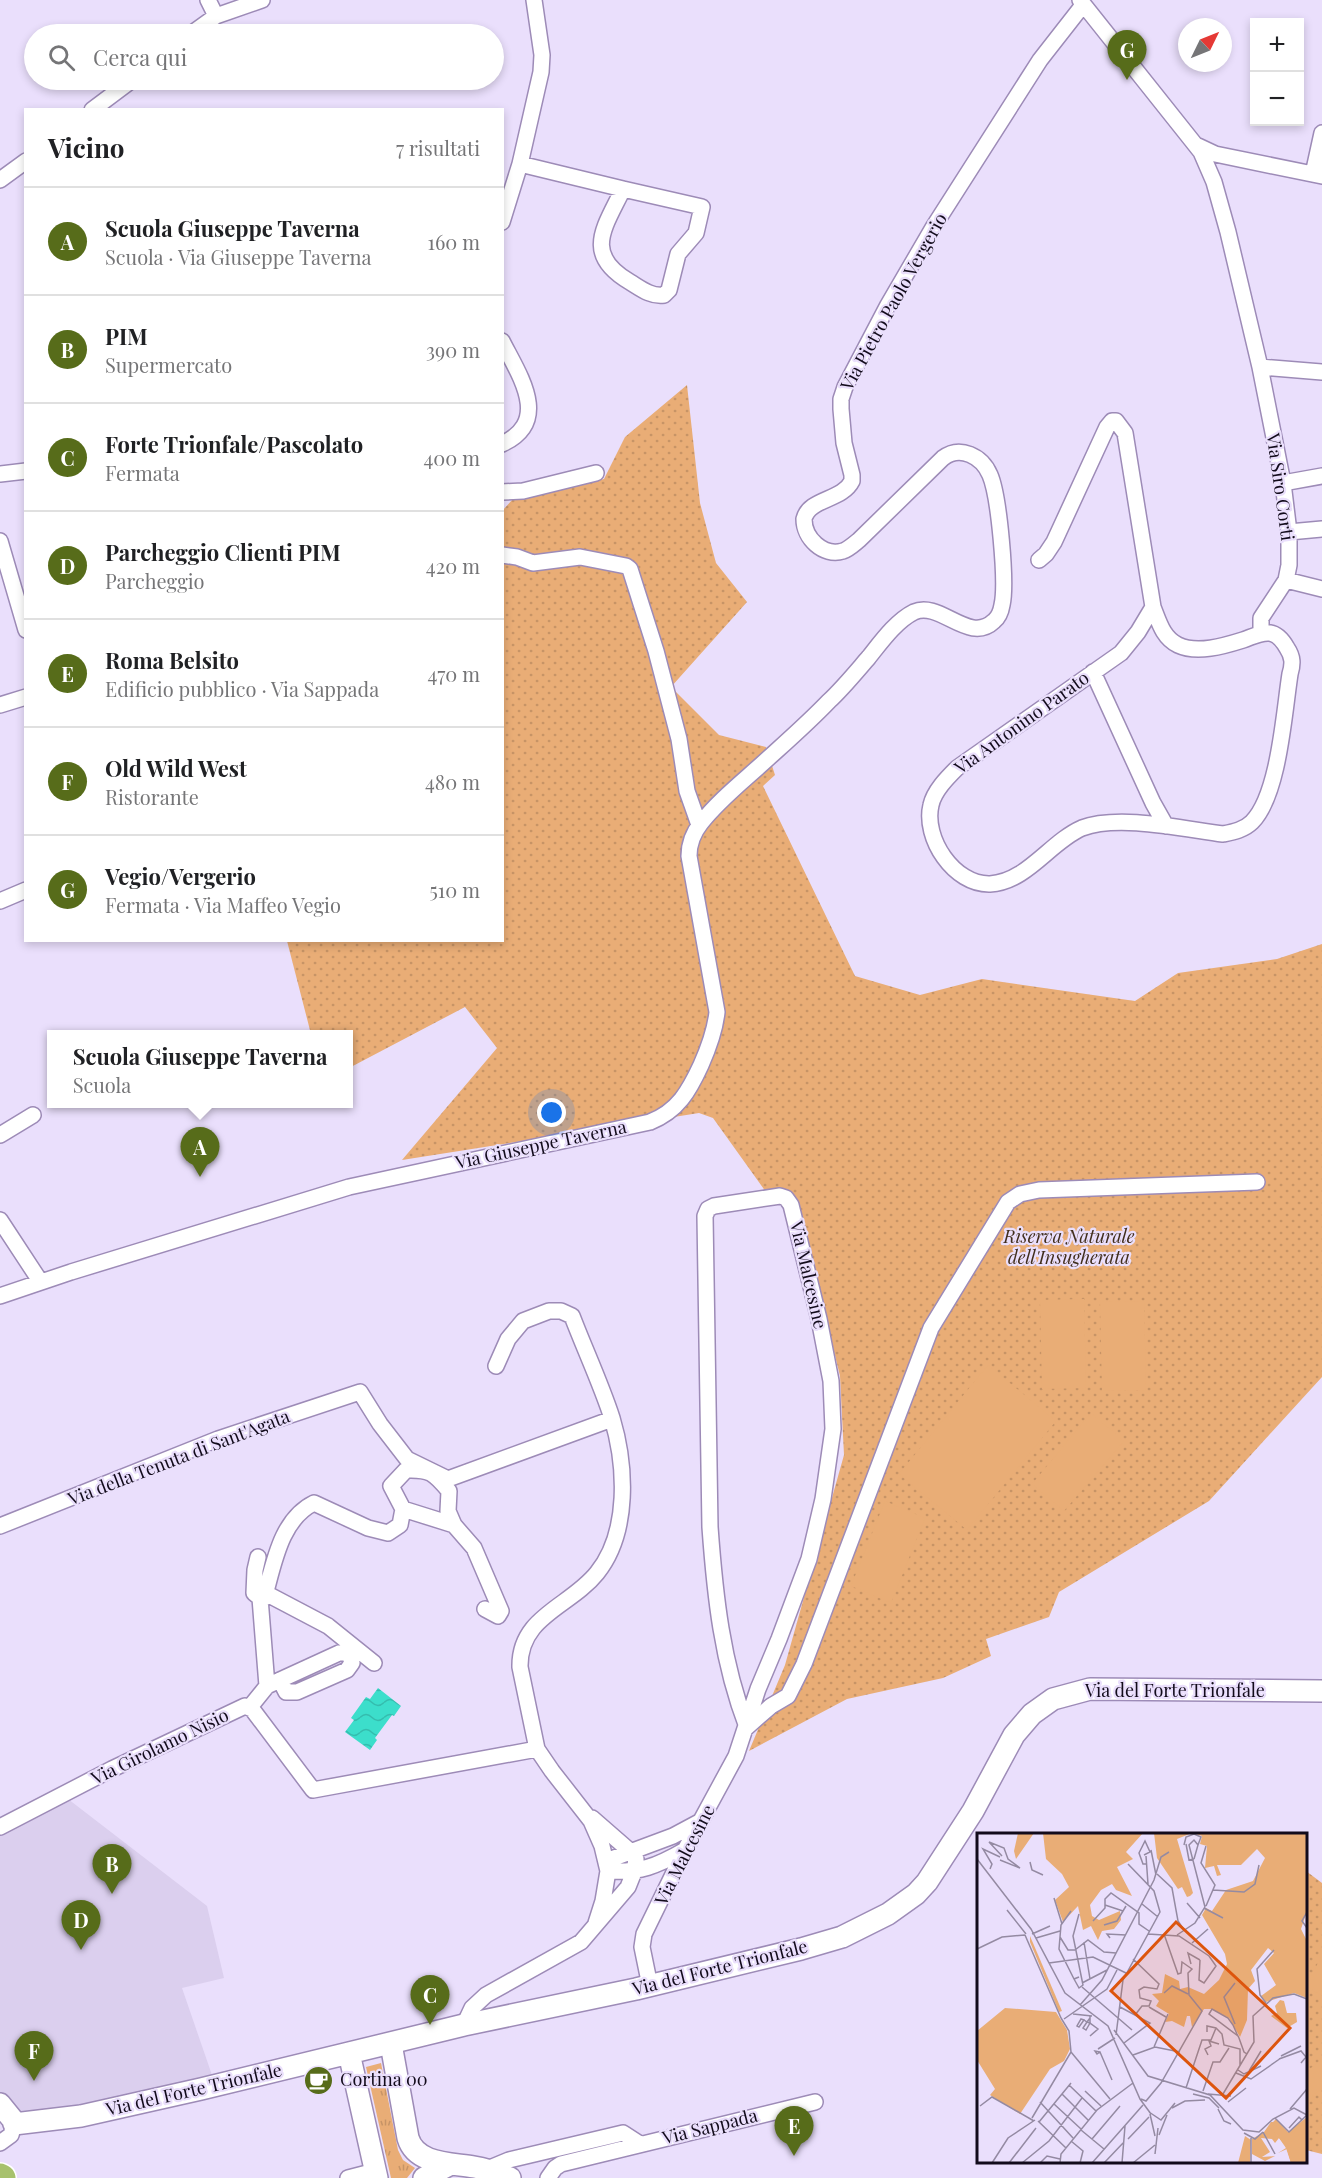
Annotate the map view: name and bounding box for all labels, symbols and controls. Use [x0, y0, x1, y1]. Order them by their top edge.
north arrow [1178, 18, 1232, 72]
map controls [1250, 18, 1304, 126]
button: + [1250, 18, 1304, 72]
search box [24, 24, 504, 90]
pin: G [1108, 31, 1146, 80]
icon: search [45, 41, 78, 74]
text: Cerca qui [93, 42, 187, 72]
button: − [1250, 72, 1304, 126]
text: Vicino [48, 130, 125, 165]
text: 7 risultati [396, 134, 480, 161]
street label: Via Pietro Paolo Vergerio [834, 208, 952, 395]
text: Scuola Giuseppe Taverna [105, 213, 360, 243]
text: A [61, 228, 74, 255]
text: 160 m [428, 228, 480, 255]
text: Scuola · Via Giuseppe Taverna [105, 243, 371, 270]
text: PIM [105, 321, 148, 351]
text: B [61, 336, 74, 363]
text: 390 m [426, 336, 480, 363]
text: Supermercato [105, 351, 232, 378]
text: Forte Trionfale/Pascolato [105, 429, 363, 459]
street label: Via Siro Corti [1261, 431, 1300, 542]
text: C [60, 444, 75, 471]
text: 400 m [423, 444, 480, 471]
text: Fermata [105, 459, 180, 486]
text: Parcheggio Clienti PIM [105, 537, 341, 567]
text: D [60, 552, 75, 579]
text: 420 m [426, 552, 480, 579]
text: Parcheggio [105, 567, 205, 594]
text: Roma Belsito [105, 645, 239, 675]
text: E [61, 660, 74, 687]
text: 470 m [428, 660, 480, 687]
street label: Via Antonino Parato [949, 665, 1094, 780]
text: Edificio pubblico · Via Sappada [105, 675, 379, 702]
text: Old Wild West [105, 753, 247, 783]
text: F [62, 768, 73, 795]
text: 480 m [425, 768, 480, 795]
text: Ristorante [105, 783, 199, 810]
text: Vegio/Vergerio [105, 861, 256, 891]
text: G [60, 876, 75, 903]
text: 510 m [430, 876, 480, 903]
text: Fermata · Via Maffeo Vegio [105, 891, 341, 918]
popup [47, 1030, 353, 1108]
text: Scuola Giuseppe Taverna [73, 1041, 327, 1071]
text: Scuola [73, 1071, 131, 1098]
your location [537, 1098, 566, 1127]
street label: Via Giuseppe Taverna [452, 1114, 629, 1174]
pin: A [180, 1128, 220, 1177]
street label: Via Malcesine [785, 1218, 833, 1331]
park label: Riserva Naturale dell'Insugherata [1002, 1224, 1135, 1269]
street label: Via della Tenuta di Sant'Agata [63, 1404, 293, 1511]
street label: Via del Forte Trionfale [1084, 1678, 1265, 1702]
street label: Via Girolamo Nisio [86, 1702, 232, 1790]
street label: Via Malcesine [648, 1800, 720, 1910]
inset map [977, 1833, 1307, 2163]
pin: B [92, 1844, 132, 1894]
pin: D [62, 1900, 100, 1950]
street label: Via del Forte Trionfale [629, 1934, 810, 2001]
pin: C [410, 1976, 450, 2025]
pin: F [15, 2032, 54, 2081]
street label: Via del Forte Trionfale [102, 2057, 284, 2121]
cafe icon: Cortina 00 [303, 2064, 335, 2096]
place label: Cortina 00 [340, 2067, 427, 2091]
street label: Via Sappada [659, 2103, 760, 2150]
pin: E [774, 2106, 814, 2156]

